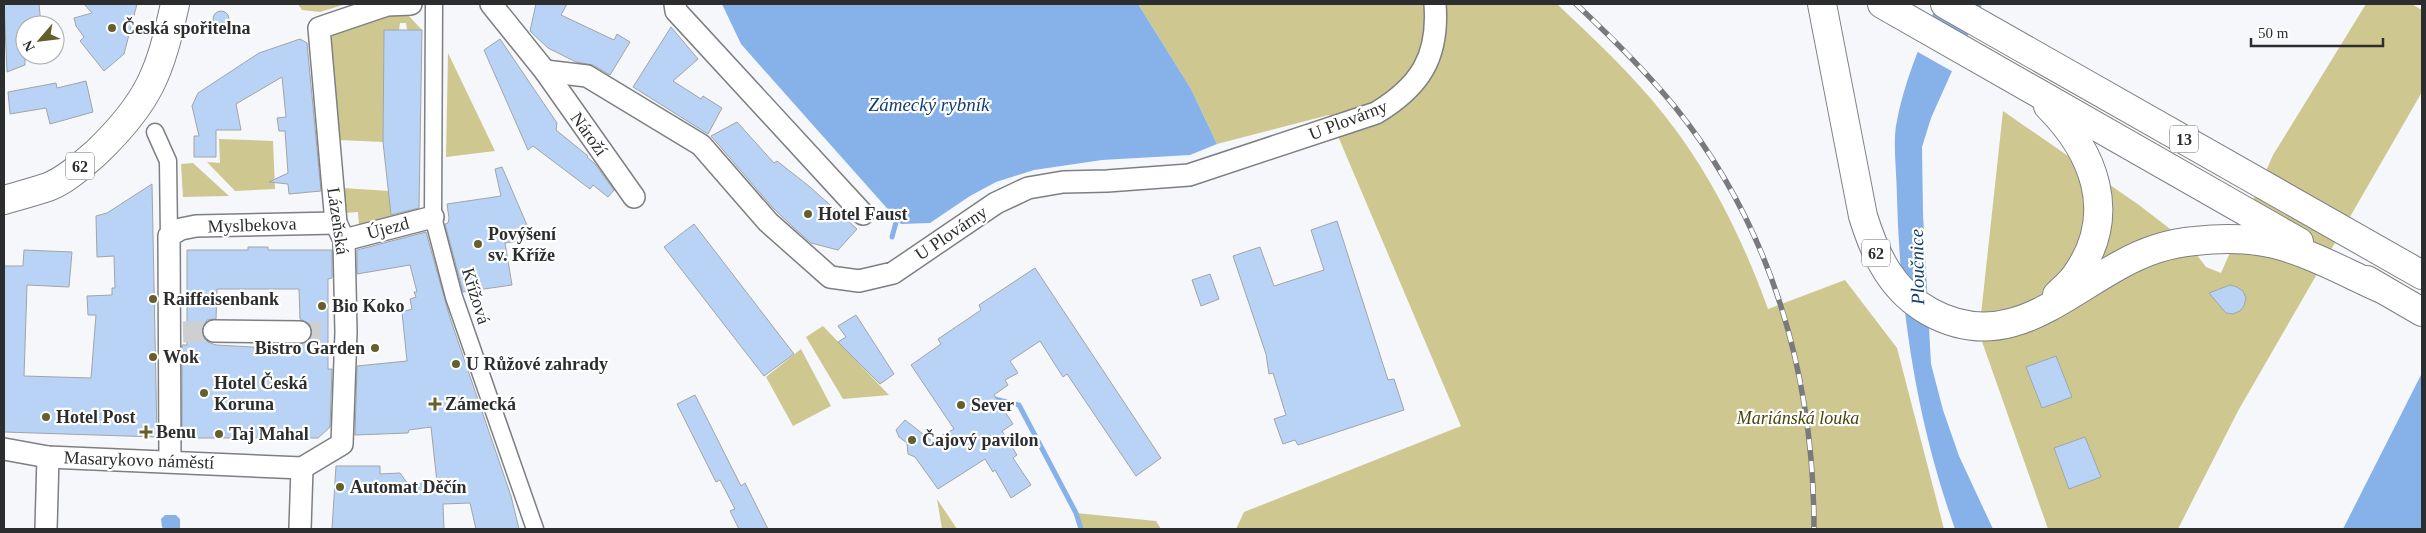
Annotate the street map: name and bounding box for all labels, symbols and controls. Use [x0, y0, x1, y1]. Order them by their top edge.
north arrow [15, 15, 65, 65]
scale bar [2251, 15, 2384, 47]
place label: Česká spořitelna [122, 17, 251, 38]
marker: Česká spořitelna [106, 22, 118, 34]
text: 50 m [2258, 25, 2289, 41]
text: N [20, 38, 38, 54]
water label: Zámecký rybník [869, 94, 990, 115]
street label: U Plovárny [1306, 96, 1390, 144]
street label: Nároží [567, 108, 611, 160]
road number: 13 [2170, 126, 2198, 152]
road number: 62 [66, 153, 94, 180]
street label: Lázeňská [323, 186, 353, 256]
street label: U Plovárny [911, 202, 991, 264]
place label: Hotel Faust [818, 204, 908, 224]
marker: Hotel Faust [802, 208, 814, 220]
street label: Újezd [364, 212, 411, 243]
street label: Myslbekova [207, 213, 297, 237]
place label: Povýšení sv. Kříže [488, 224, 557, 265]
water label: Ploučnice [1906, 229, 1928, 306]
marker: Povýšení sv. Kříže [472, 238, 484, 250]
road number: 62 [1862, 240, 1890, 266]
street label: Křížová [458, 265, 494, 327]
place label: Raiffeisenbank [163, 289, 279, 309]
marker: Raiffeisenbank [147, 293, 159, 305]
place label: Bio Koko [332, 296, 405, 316]
marker: Bio Koko [316, 300, 328, 312]
place label: Bistro Garden [255, 338, 365, 358]
marker: Bistro Garden [369, 342, 381, 354]
place label: Wok [163, 347, 199, 367]
marker: Wok [147, 351, 159, 363]
place label: U Růžové zahrady [466, 354, 608, 374]
marker: U Růžové zahrady [450, 358, 462, 370]
place label: Hotel Česká Koruna [214, 372, 308, 414]
marker: Hotel Česká Koruna [198, 387, 210, 399]
place label: Zámecká [445, 394, 516, 414]
place label: Sever [971, 395, 1014, 415]
marker: Zámecká [429, 398, 441, 410]
marker: Sever [955, 399, 967, 411]
place label: Hotel Post [56, 407, 135, 427]
park label: Mariánská louka [1736, 408, 1859, 428]
marker: Hotel Post [40, 411, 52, 423]
place label: Benu [156, 422, 196, 442]
place label: Taj Mahal [229, 424, 309, 444]
marker: Benu [140, 426, 152, 438]
marker: Taj Mahal [213, 428, 225, 440]
place label: Čajový pavilon [922, 429, 1039, 450]
marker: Čajový pavilon [906, 434, 918, 446]
street label: Masarykovo náměstí [63, 447, 215, 473]
place label: Automat Děčín [350, 477, 466, 497]
marker: Automat Děčín [334, 481, 346, 493]

